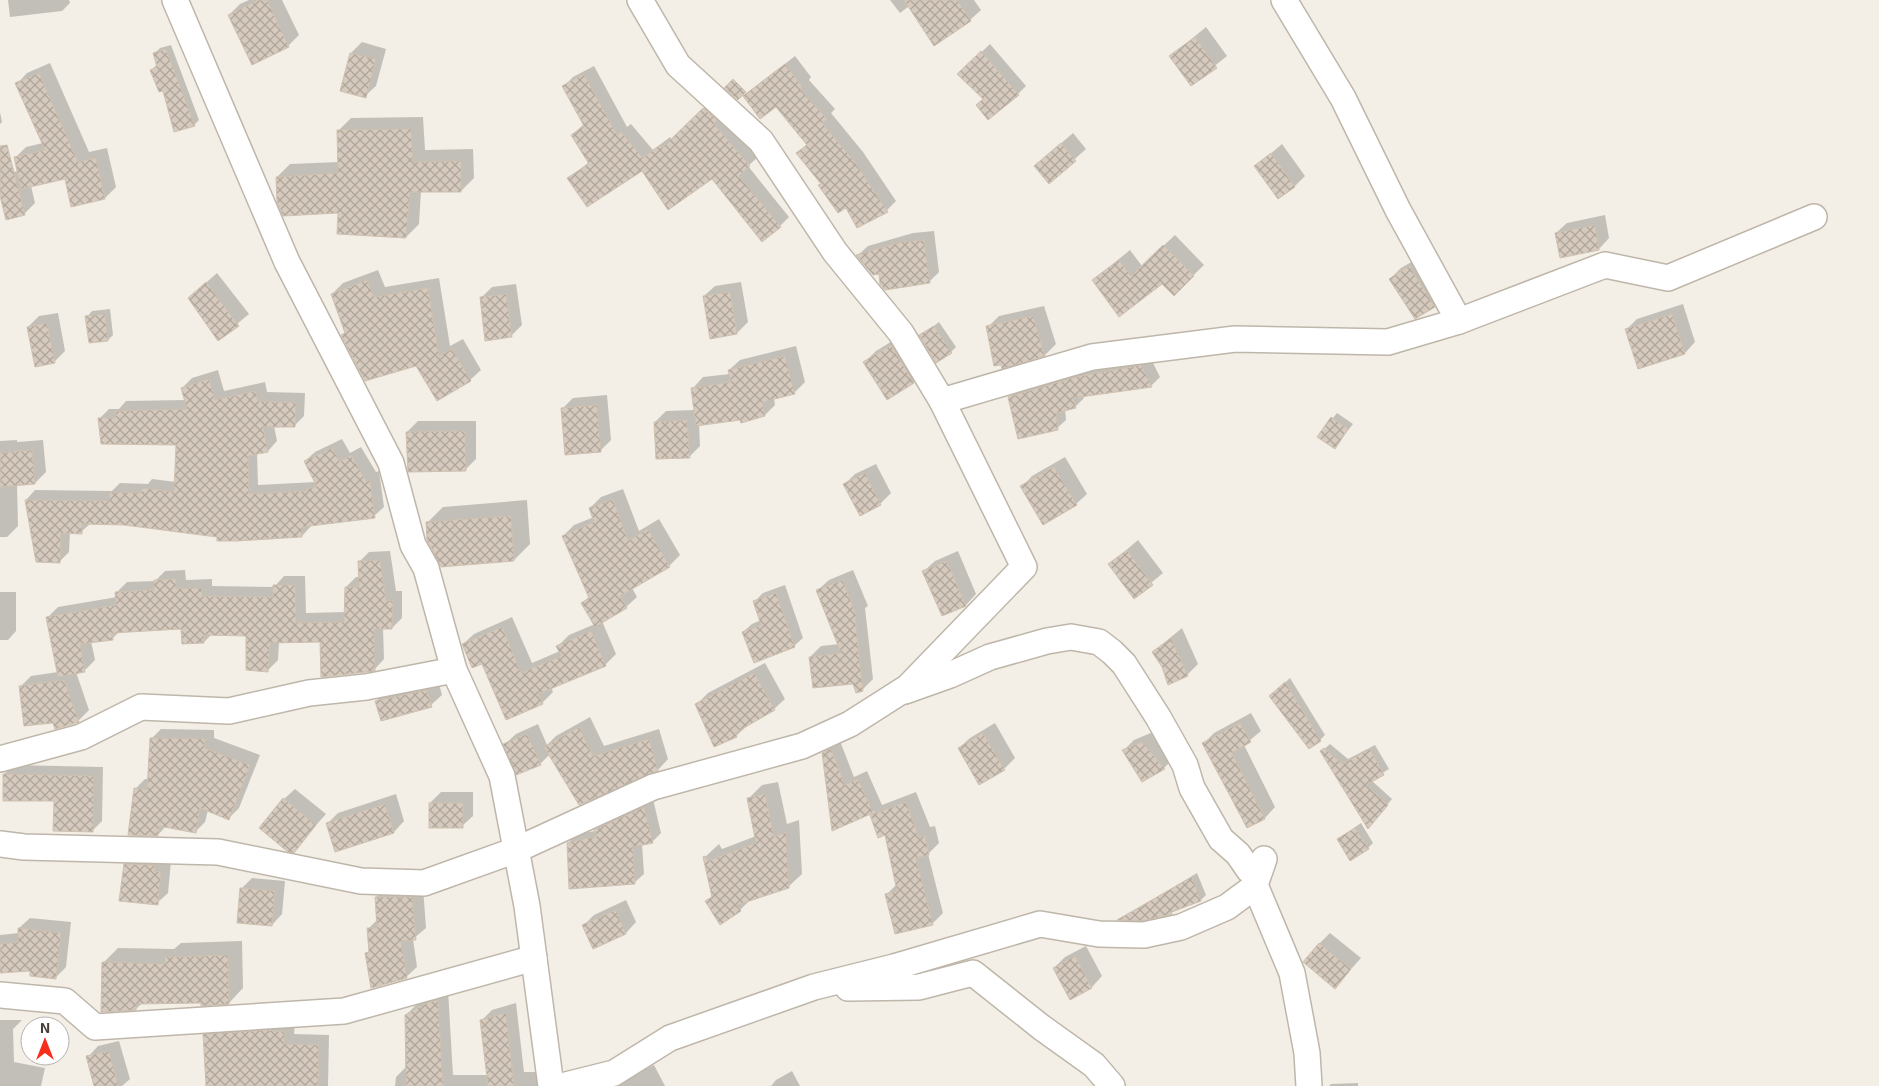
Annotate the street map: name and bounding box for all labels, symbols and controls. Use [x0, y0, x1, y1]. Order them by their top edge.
north arrow [20, 1016, 70, 1066]
text: N [40, 1019, 50, 1036]

